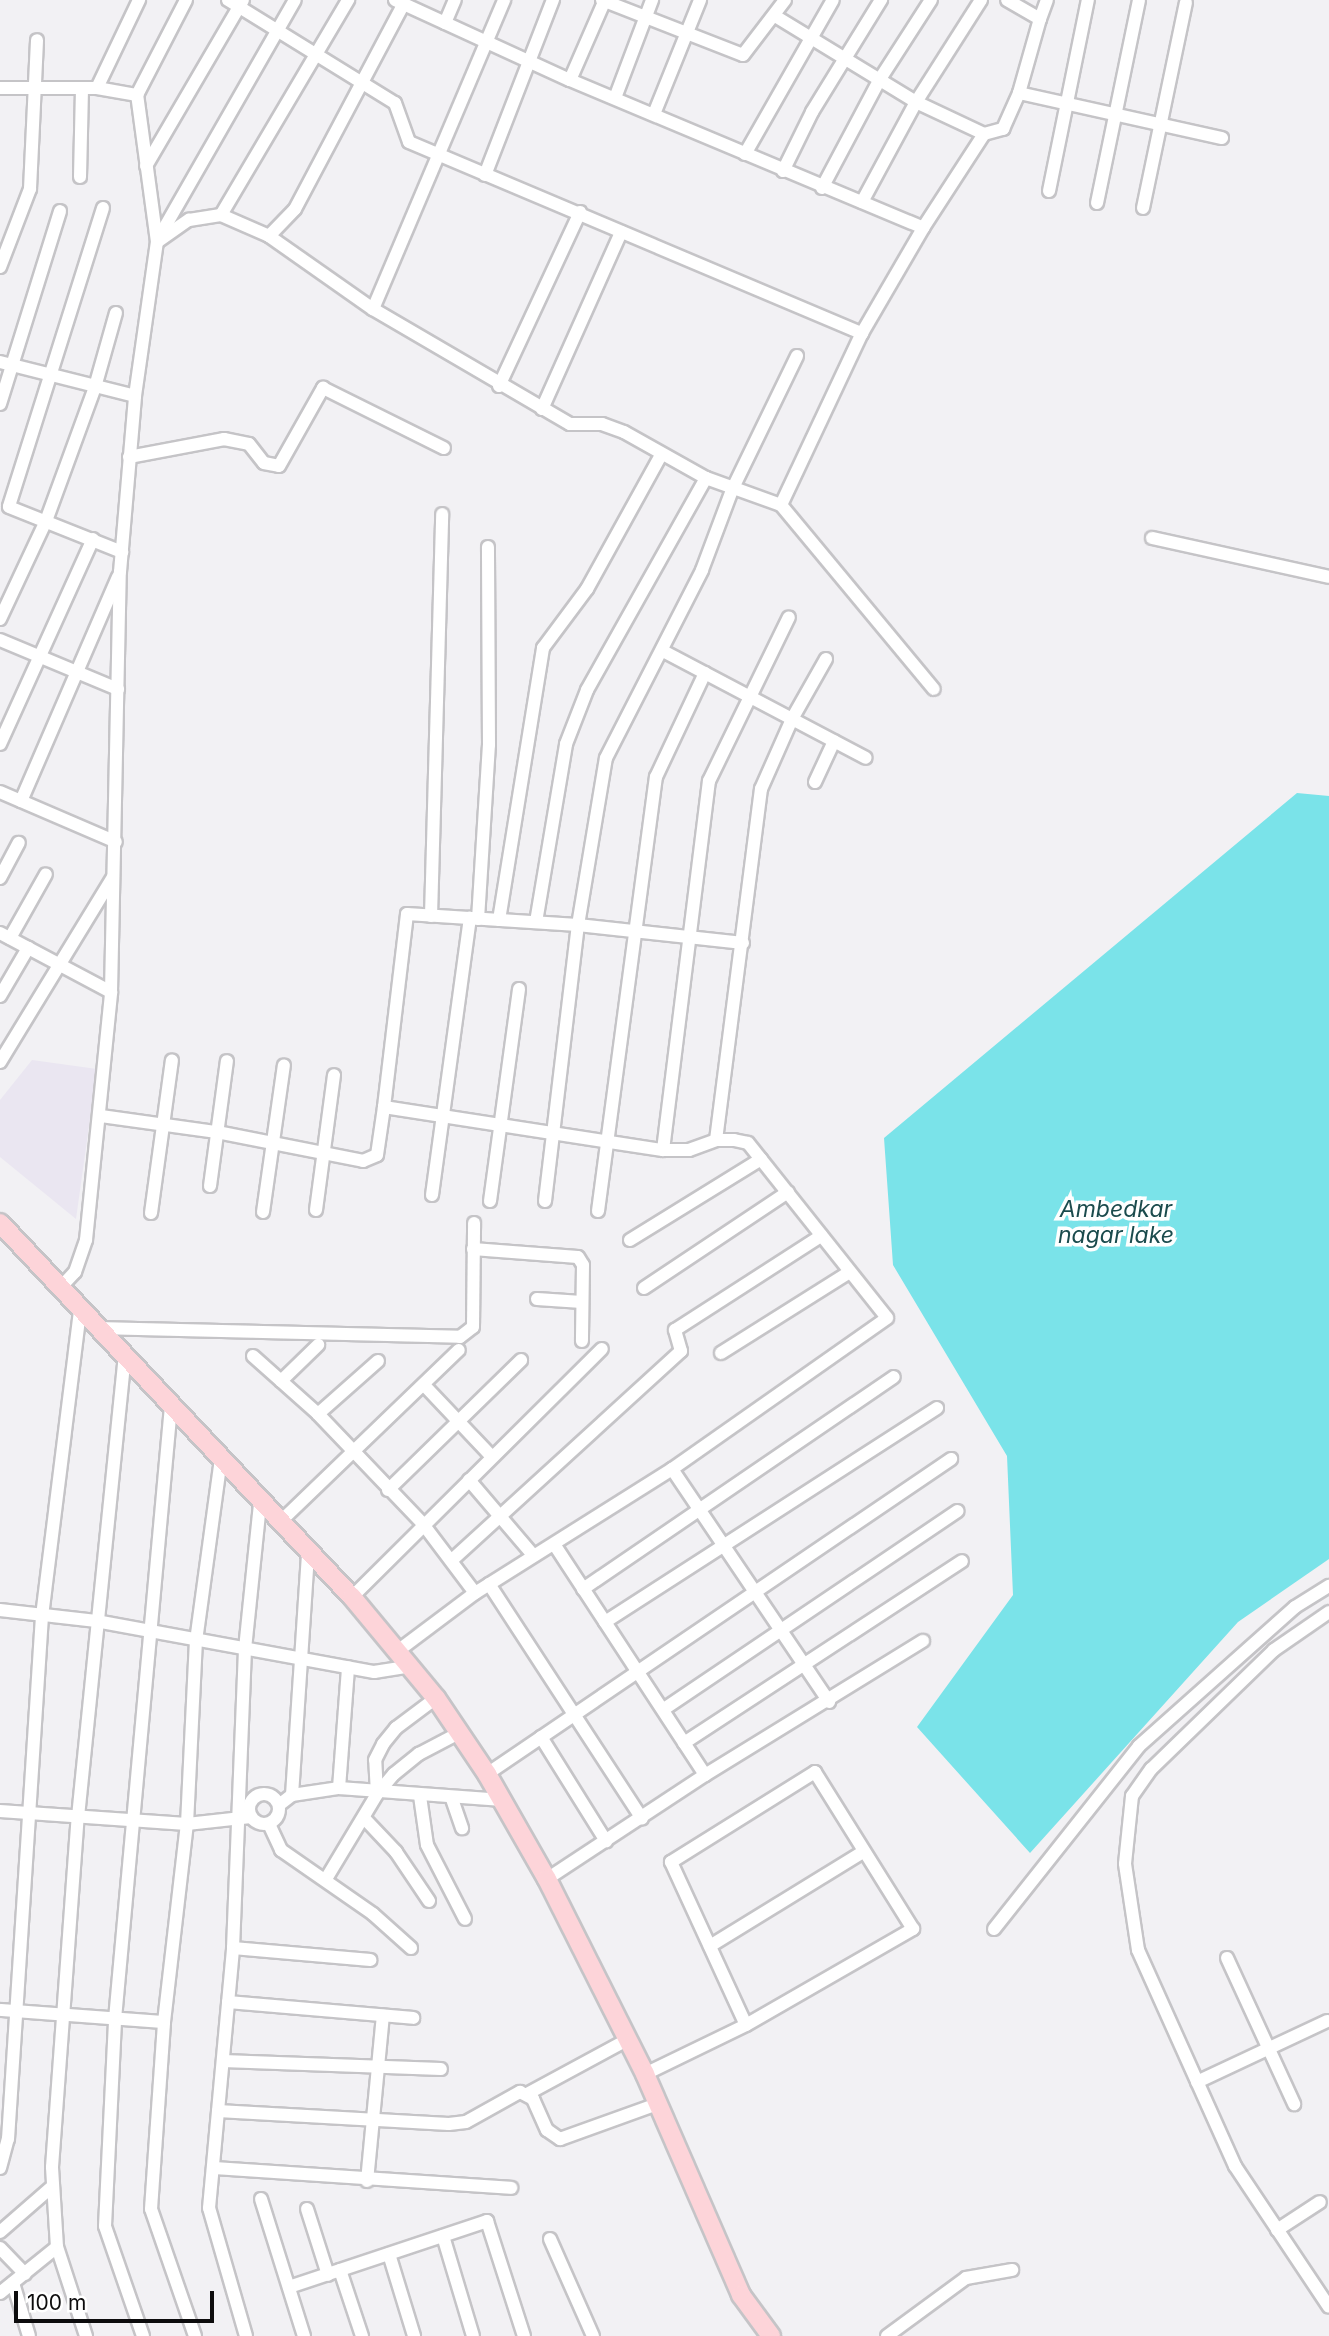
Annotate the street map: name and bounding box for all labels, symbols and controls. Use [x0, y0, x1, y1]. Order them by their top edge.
water label: Ambedkar nagar lake [1058, 1195, 1174, 1249]
scale bar [18, 2276, 217, 2320]
text: 100 m [27, 2290, 86, 2315]

